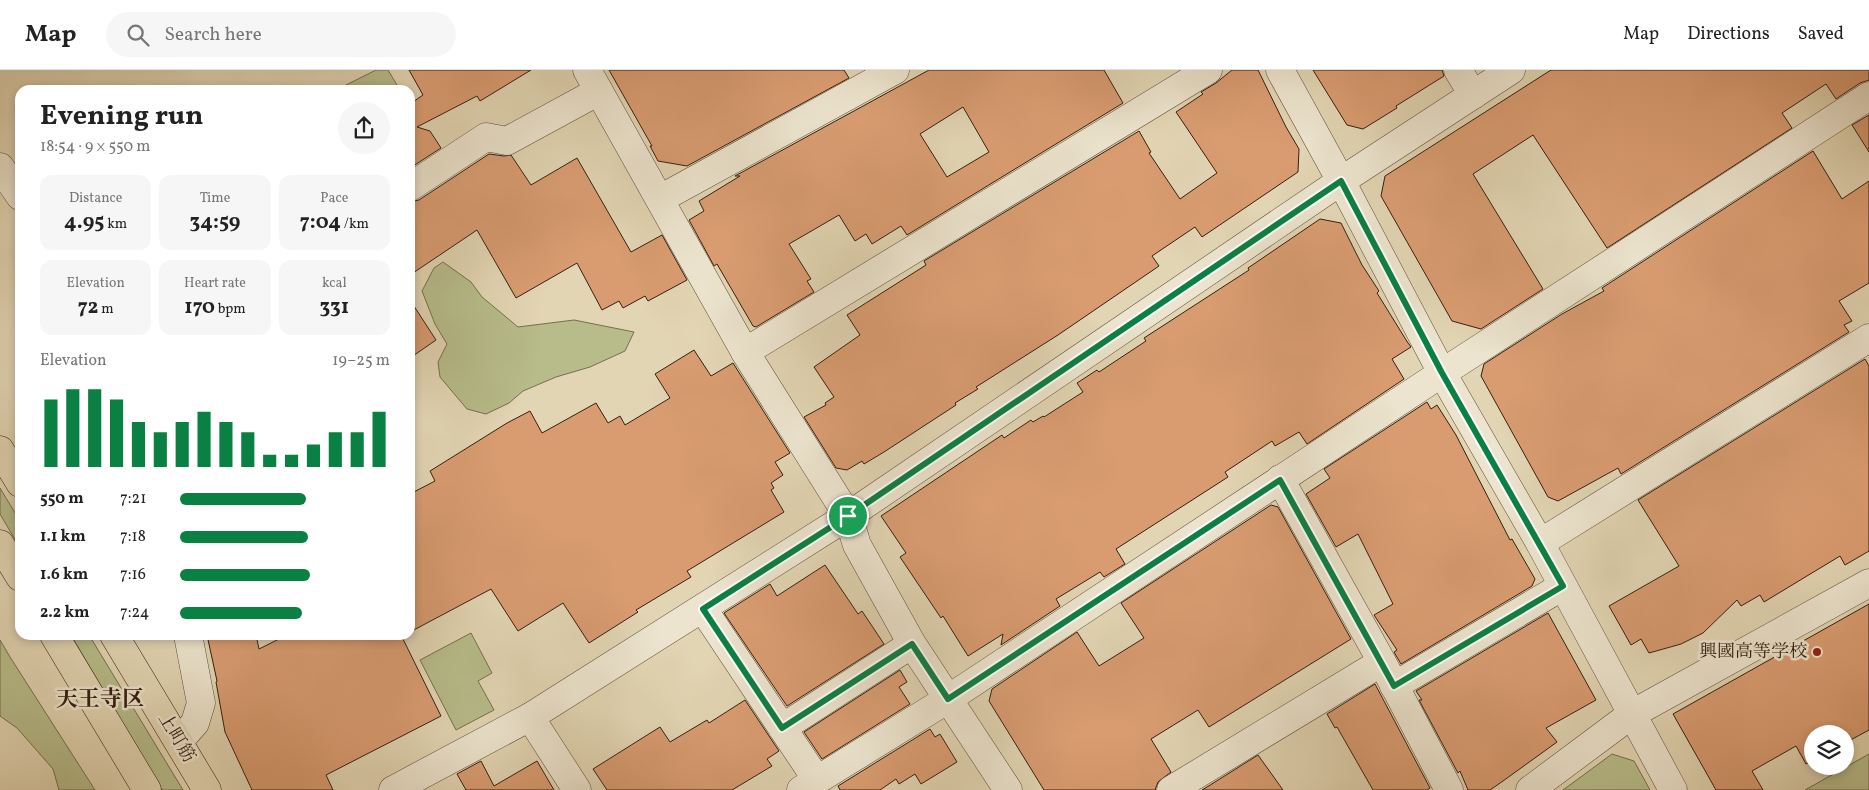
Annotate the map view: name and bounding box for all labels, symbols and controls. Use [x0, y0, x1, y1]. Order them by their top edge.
search box [106, 12, 456, 57]
text: Map [25, 18, 76, 52]
icon: search [124, 21, 152, 49]
text: Search here [164, 22, 262, 48]
text: Map [1623, 22, 1659, 47]
text: Directions [1687, 22, 1770, 47]
text: Saved [1798, 22, 1844, 47]
text: Evening run [40, 97, 204, 136]
button: share [338, 102, 390, 154]
text: 18:54 · 9 × 550 m [40, 136, 150, 158]
text: Distance [69, 189, 122, 208]
text: Time [200, 189, 230, 208]
text: Pace [320, 189, 348, 208]
text: 4.95 [64, 208, 104, 237]
text: 34:59 [190, 208, 240, 237]
text: 7:04 [300, 208, 341, 237]
text: km [104, 215, 127, 234]
text: /km [341, 215, 369, 234]
text: Elevation [67, 274, 125, 293]
text: Heart rate [184, 274, 246, 293]
text: kcal [322, 274, 347, 293]
text: 72 [78, 293, 98, 322]
text: 170 [184, 293, 215, 322]
text: 331 [319, 293, 349, 322]
text: m [98, 300, 114, 319]
text: bpm [215, 300, 246, 319]
text: Elevation [40, 350, 107, 372]
text: 19–25 m [332, 350, 390, 372]
text: 550 m [40, 488, 84, 510]
text: 7:21 [120, 488, 146, 510]
pin [827, 495, 869, 537]
icon: arrive [834, 502, 862, 530]
text: 1.1 km [40, 526, 86, 548]
text: 7:18 [120, 526, 146, 548]
text: 1.6 km [40, 564, 88, 586]
text: 7:16 [120, 564, 146, 586]
text: 2.2 km [40, 602, 90, 624]
text: 7:24 [120, 602, 149, 624]
place label: 興國高等学校 [1699, 640, 1807, 665]
marker: 興國高等学校 [1811, 646, 1823, 658]
district label: 天王寺区 [56, 685, 144, 716]
street label: 上町筋 [151, 708, 201, 768]
map controls [1804, 725, 1854, 775]
button: layers [1804, 725, 1854, 775]

